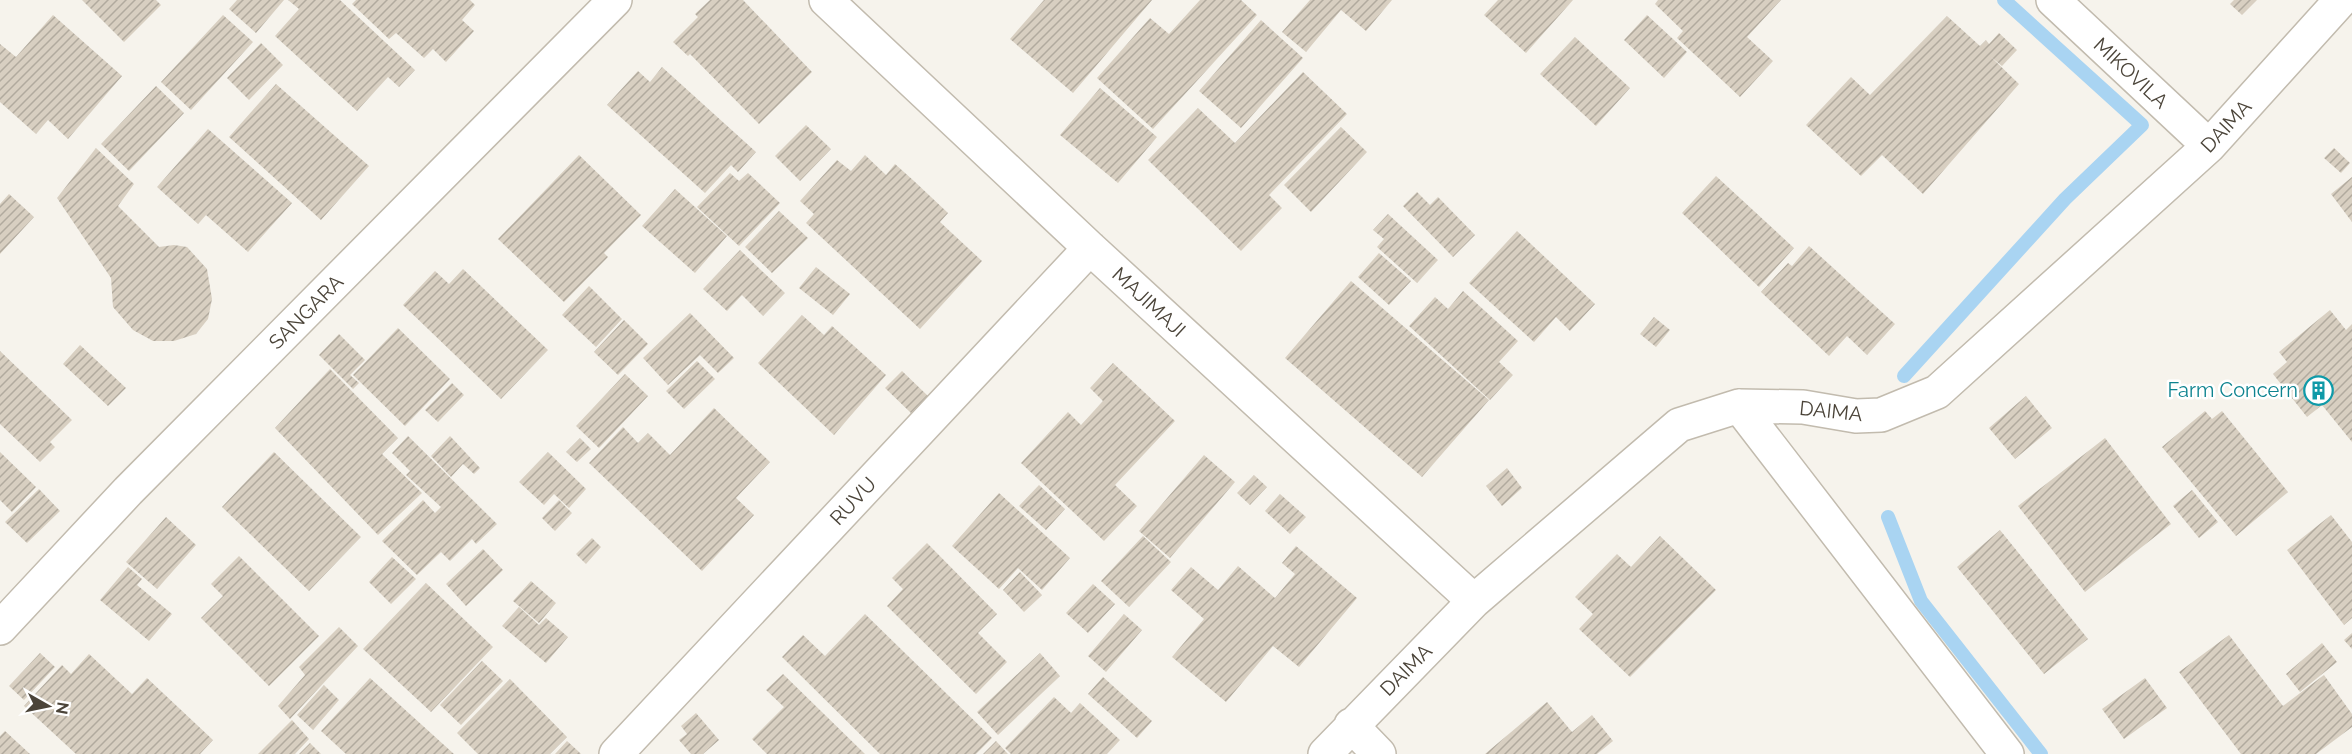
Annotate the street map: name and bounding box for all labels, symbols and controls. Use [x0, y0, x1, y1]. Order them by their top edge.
street label: MIKOVILA [2089, 33, 2173, 114]
street label: DAIMA [2196, 94, 2257, 157]
street label: MAJIMAJI [1107, 262, 1191, 342]
street label: SANGARA [264, 270, 348, 354]
building icon: Farm Concern [2303, 374, 2335, 406]
place label: Farm Concern [2168, 378, 2298, 402]
street label: DAIMA [1798, 396, 1864, 426]
street label: RUVU [825, 472, 881, 530]
street label: DAIMA [1375, 639, 1437, 701]
north arrow [18, 676, 78, 736]
text: N [52, 701, 73, 716]

